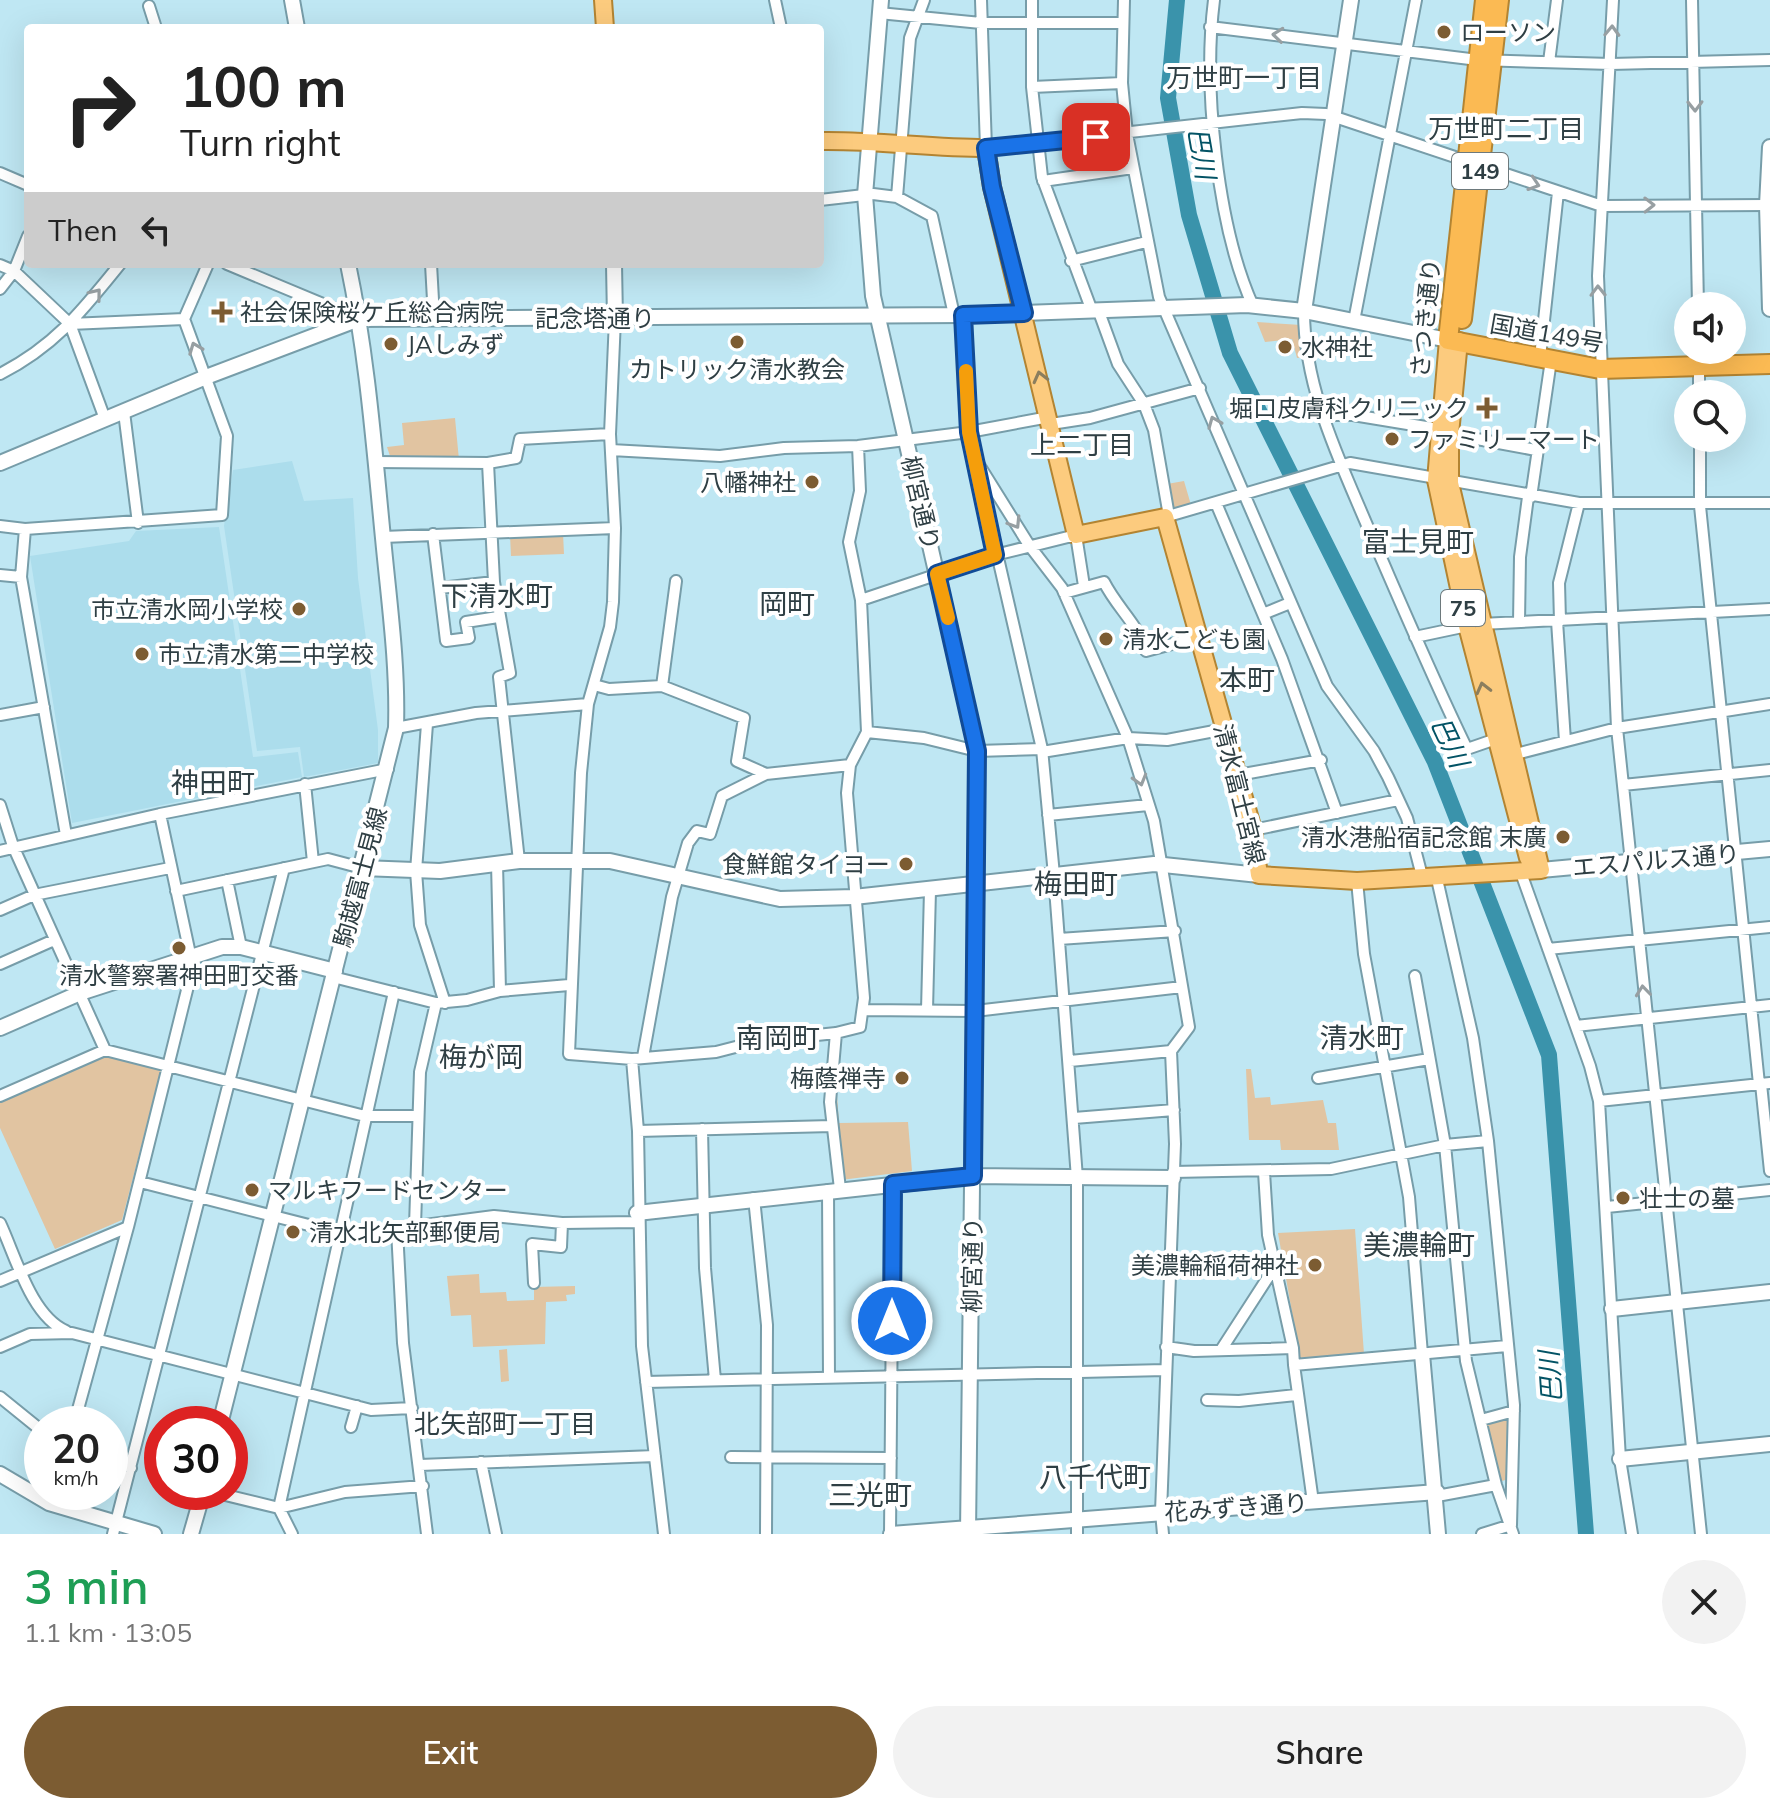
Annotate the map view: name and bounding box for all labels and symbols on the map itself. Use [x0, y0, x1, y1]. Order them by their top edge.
place label: ローソン [1460, 17, 1556, 47]
marker: ローソン [1435, 23, 1453, 41]
one-way arrow [1604, 24, 1621, 37]
one-way arrow [1271, 27, 1285, 44]
district label: 万世町一丁目 [1166, 61, 1322, 94]
one-way arrow [1686, 100, 1703, 113]
pin [1062, 103, 1130, 171]
district label: 万世町二丁目 [1428, 112, 1584, 145]
water label: 巴川 [1181, 125, 1223, 184]
road number: 149 [1452, 153, 1508, 189]
one-way arrow [1526, 174, 1540, 190]
one-way arrow [1643, 197, 1656, 214]
street label: さつき通り [1404, 257, 1446, 379]
one-way arrow [1589, 284, 1607, 297]
one-way arrow [86, 288, 100, 303]
place label: 社会保険桜ケ丘総合病院 [240, 297, 504, 327]
marker: 社会保険桜ケ丘総合病院 [211, 301, 233, 323]
street label: 記念塔通り [535, 303, 655, 333]
street label: 国道149号 [1488, 308, 1606, 358]
place label: JAしみず [407, 329, 505, 359]
place label: 水神社 [1301, 332, 1373, 362]
marker: カトリック清水教会 [728, 333, 746, 351]
marker: JAしみず [382, 335, 400, 353]
marker: 水神社 [1276, 338, 1294, 356]
one-way arrow [188, 342, 205, 356]
place label: カトリック清水教会 [629, 354, 845, 384]
one-way arrow [1032, 371, 1049, 385]
place label: 堀口皮膚科クリニック [1229, 393, 1469, 423]
marker: 堀口皮膚科クリニック [1476, 397, 1498, 419]
one-way arrow [1207, 416, 1224, 430]
place label: ファミリーマート [1408, 424, 1600, 454]
district label: 上二丁目 [1030, 428, 1134, 461]
marker: ファミリーマート [1383, 430, 1401, 448]
street label: 柳宮通り [896, 453, 946, 553]
place label: 八幡神社 [700, 467, 796, 497]
marker: 八幡神社 [803, 473, 821, 491]
one-way arrow [1006, 514, 1021, 529]
district label: 富士見町 [1362, 524, 1474, 559]
district label: 下清水町 [441, 578, 553, 613]
district label: 岡町 [759, 586, 815, 621]
road number: 75 [1441, 590, 1485, 626]
place label: 市立清水岡小学校 [91, 594, 283, 624]
marker: 市立清水岡小学校 [290, 600, 308, 618]
place label: 清水こども園 [1122, 624, 1266, 654]
marker: 清水こども園 [1097, 630, 1115, 648]
place label: 市立清水第二中学校 [158, 639, 374, 669]
marker: 市立清水第二中学校 [133, 645, 151, 663]
district label: 本町 [1219, 662, 1275, 697]
one-way arrow [1475, 681, 1492, 695]
water label: 巴川 [1424, 711, 1477, 775]
street label: 清水富士宮線 [1208, 721, 1272, 867]
district label: 神田町 [171, 765, 255, 800]
one-way arrow [1131, 772, 1147, 786]
street label: 駒越富士見線 [327, 804, 393, 950]
place label: 清水港船宿記念館 末廣 [1301, 822, 1547, 852]
marker: 清水港船宿記念館 末廣 [1554, 828, 1572, 846]
street label: エスパルス通り [1571, 838, 1741, 882]
place label: 食鮮館タイヨー [722, 849, 890, 879]
marker: 食鮮館タイヨー [897, 855, 915, 873]
district label: 梅田町 [1034, 866, 1118, 901]
marker: 清水警察署神田町交番 [170, 939, 188, 957]
place label: 清水警察署神田町交番 [59, 960, 299, 990]
one-way arrow [1634, 984, 1651, 997]
district label: 南岡町 [736, 1020, 820, 1055]
district label: 清水町 [1320, 1020, 1404, 1055]
district label: 梅が岡 [439, 1039, 523, 1074]
place label: 梅蔭禅寺 [790, 1063, 886, 1093]
marker: 梅蔭禅寺 [893, 1069, 911, 1087]
place label: マルキフードセンター [268, 1175, 508, 1205]
marker: マルキフードセンター [243, 1181, 261, 1199]
place label: 壮士の墓 [1639, 1183, 1735, 1213]
marker: 壮士の墓 [1614, 1189, 1632, 1207]
place label: 清水北矢部郵便局 [309, 1217, 501, 1247]
street label: 柳宮通り [956, 1217, 988, 1313]
marker: 清水北矢部郵便局 [284, 1223, 302, 1241]
district label: 美濃輪町 [1363, 1227, 1475, 1262]
place label: 美濃輪稲荷神社 [1131, 1250, 1299, 1280]
marker: 美濃輪稲荷神社 [1306, 1256, 1324, 1274]
position arrow [850, 1279, 934, 1363]
water label: 巴川 [1532, 1347, 1568, 1404]
speed limit sign: 30 [144, 1406, 248, 1510]
district label: 北矢部町一丁目 [414, 1407, 596, 1440]
district label: 八千代町 [1039, 1459, 1151, 1494]
district label: 三光町 [828, 1477, 912, 1512]
street label: 花みずき通り [1163, 1487, 1309, 1527]

